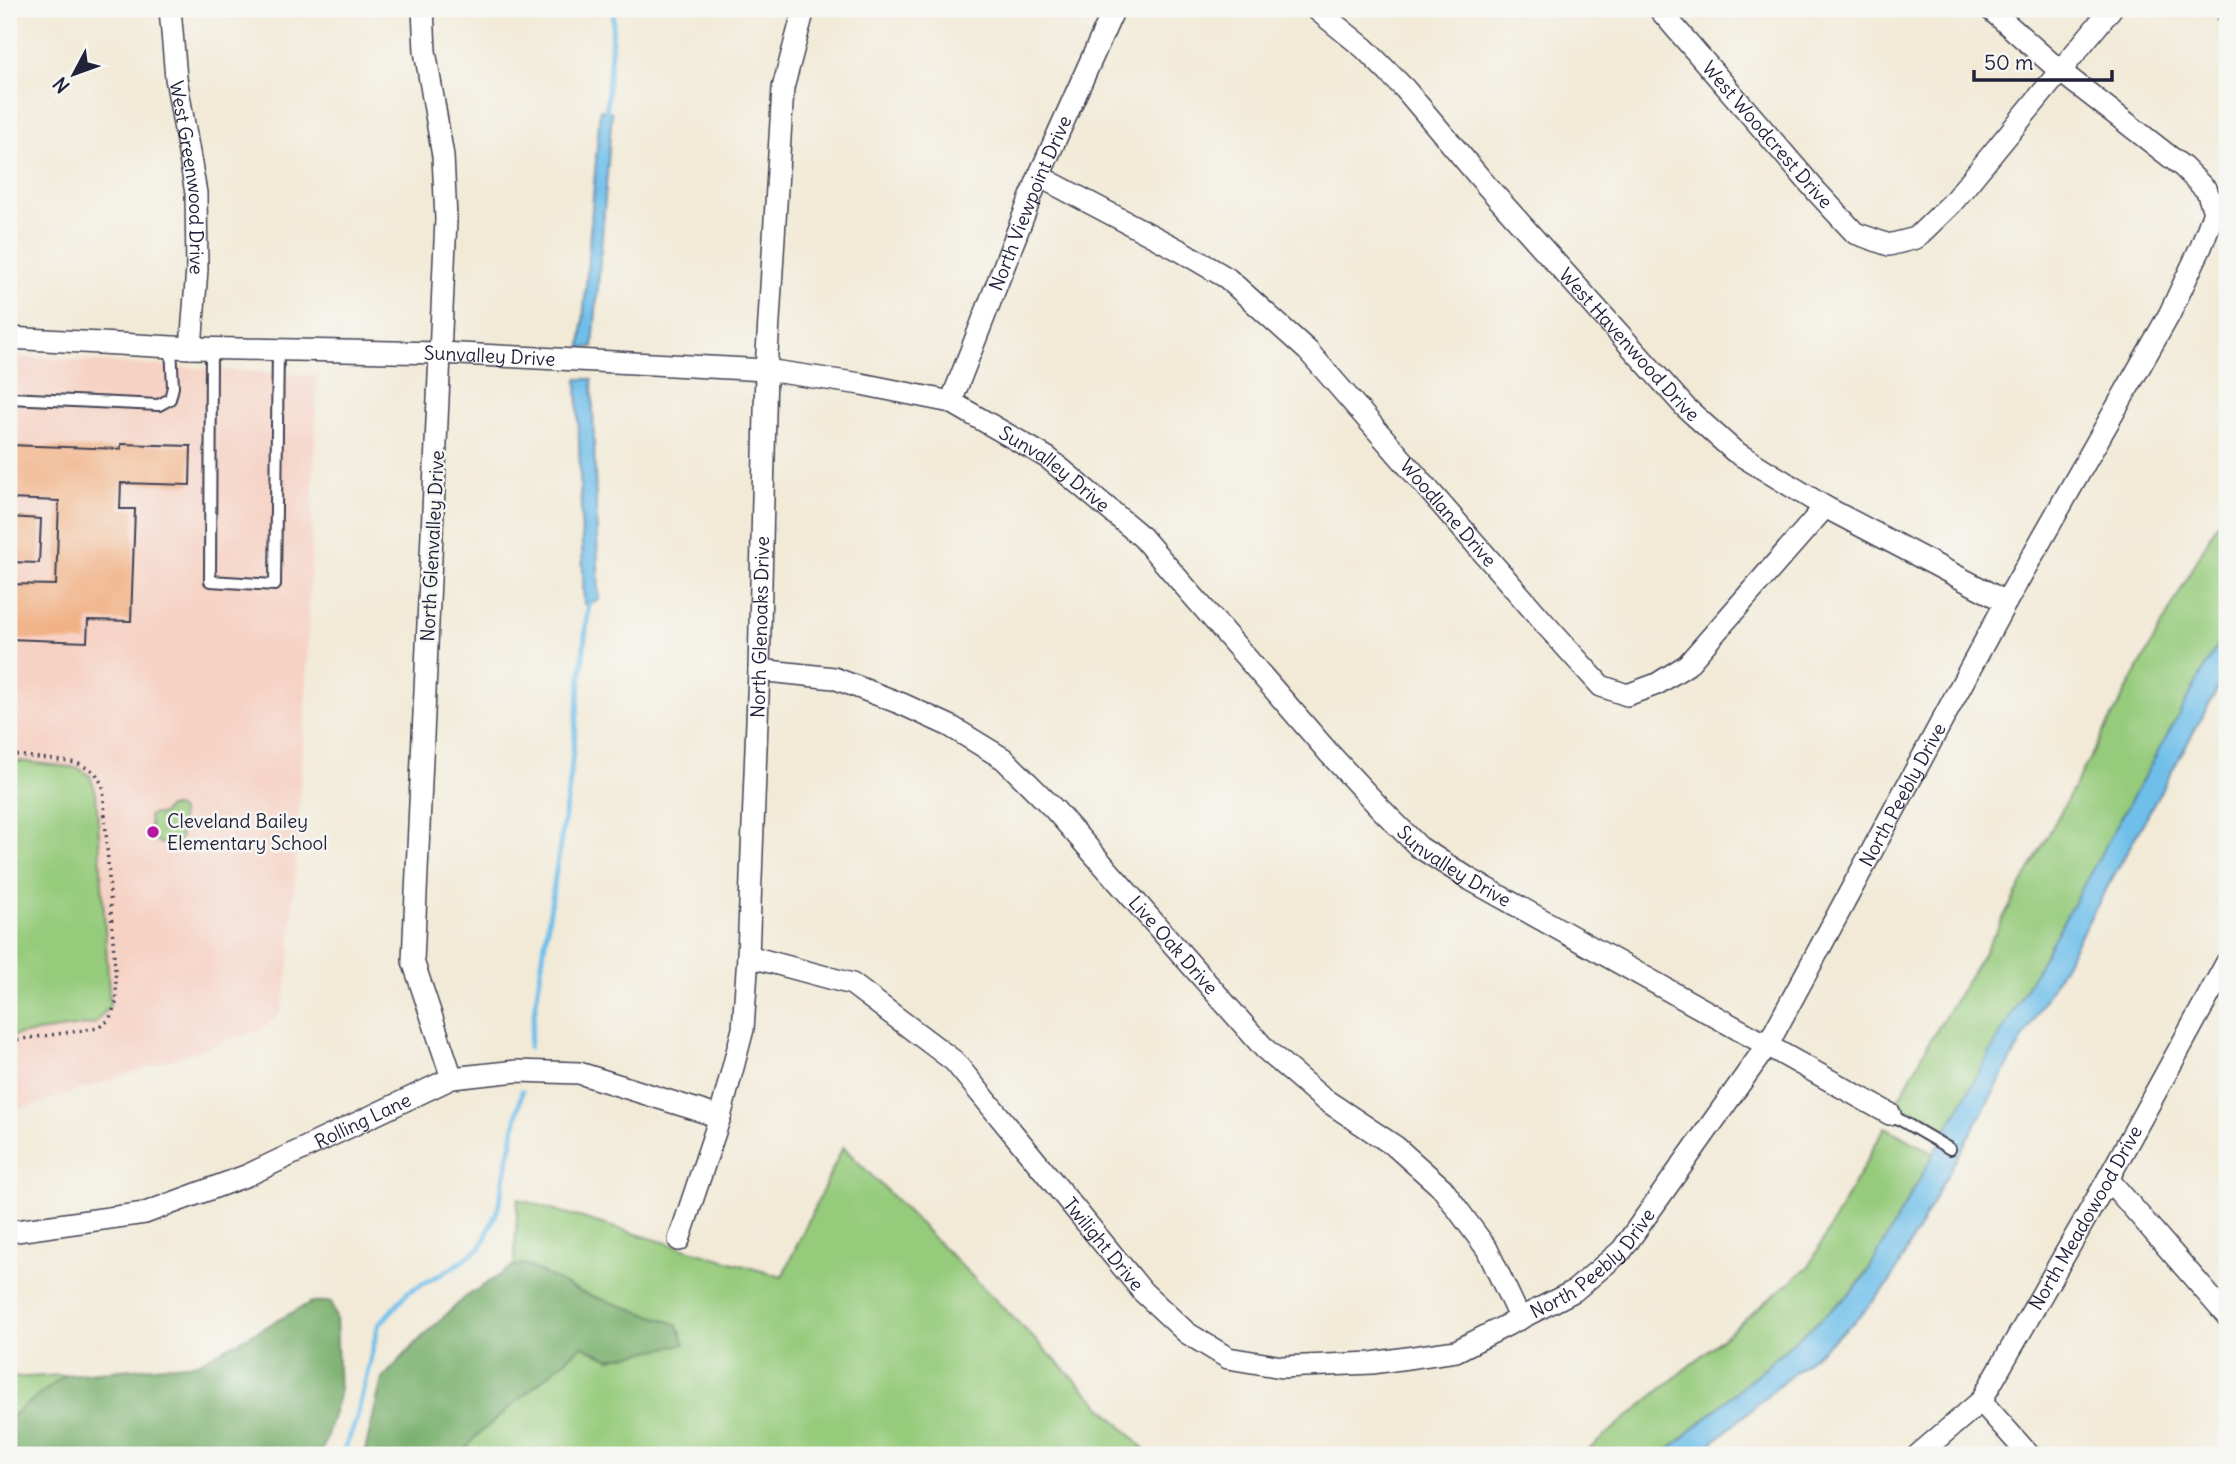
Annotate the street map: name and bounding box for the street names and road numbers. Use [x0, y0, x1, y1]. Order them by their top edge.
street label: West Woodcrest Drive [1697, 56, 1838, 213]
street label: West Greenwood Drive [165, 79, 209, 276]
street label: North Viewpoint Drive [983, 112, 1077, 294]
street label: West Havenwood Drive [1554, 263, 1705, 426]
street label: Sunvalley Drive [424, 341, 556, 371]
street label: Sunvalley Drive [995, 420, 1115, 517]
street label: North Glenvalley Drive [415, 450, 449, 642]
street label: Woodlane Drive [1395, 454, 1502, 571]
street label: North Glenoaks Drive [745, 536, 774, 718]
street label: North Peebly Drive [1854, 719, 1951, 871]
street label: Sunvalley Drive [1392, 820, 1515, 912]
street label: Live Oak Drive [1124, 891, 1223, 999]
street label: Rolling Lane [311, 1087, 415, 1154]
street label: North Meadowood Drive [2024, 1121, 2147, 1314]
street label: Twilight Drive [1058, 1192, 1149, 1296]
street label: North Peebly Drive [1526, 1204, 1660, 1323]

